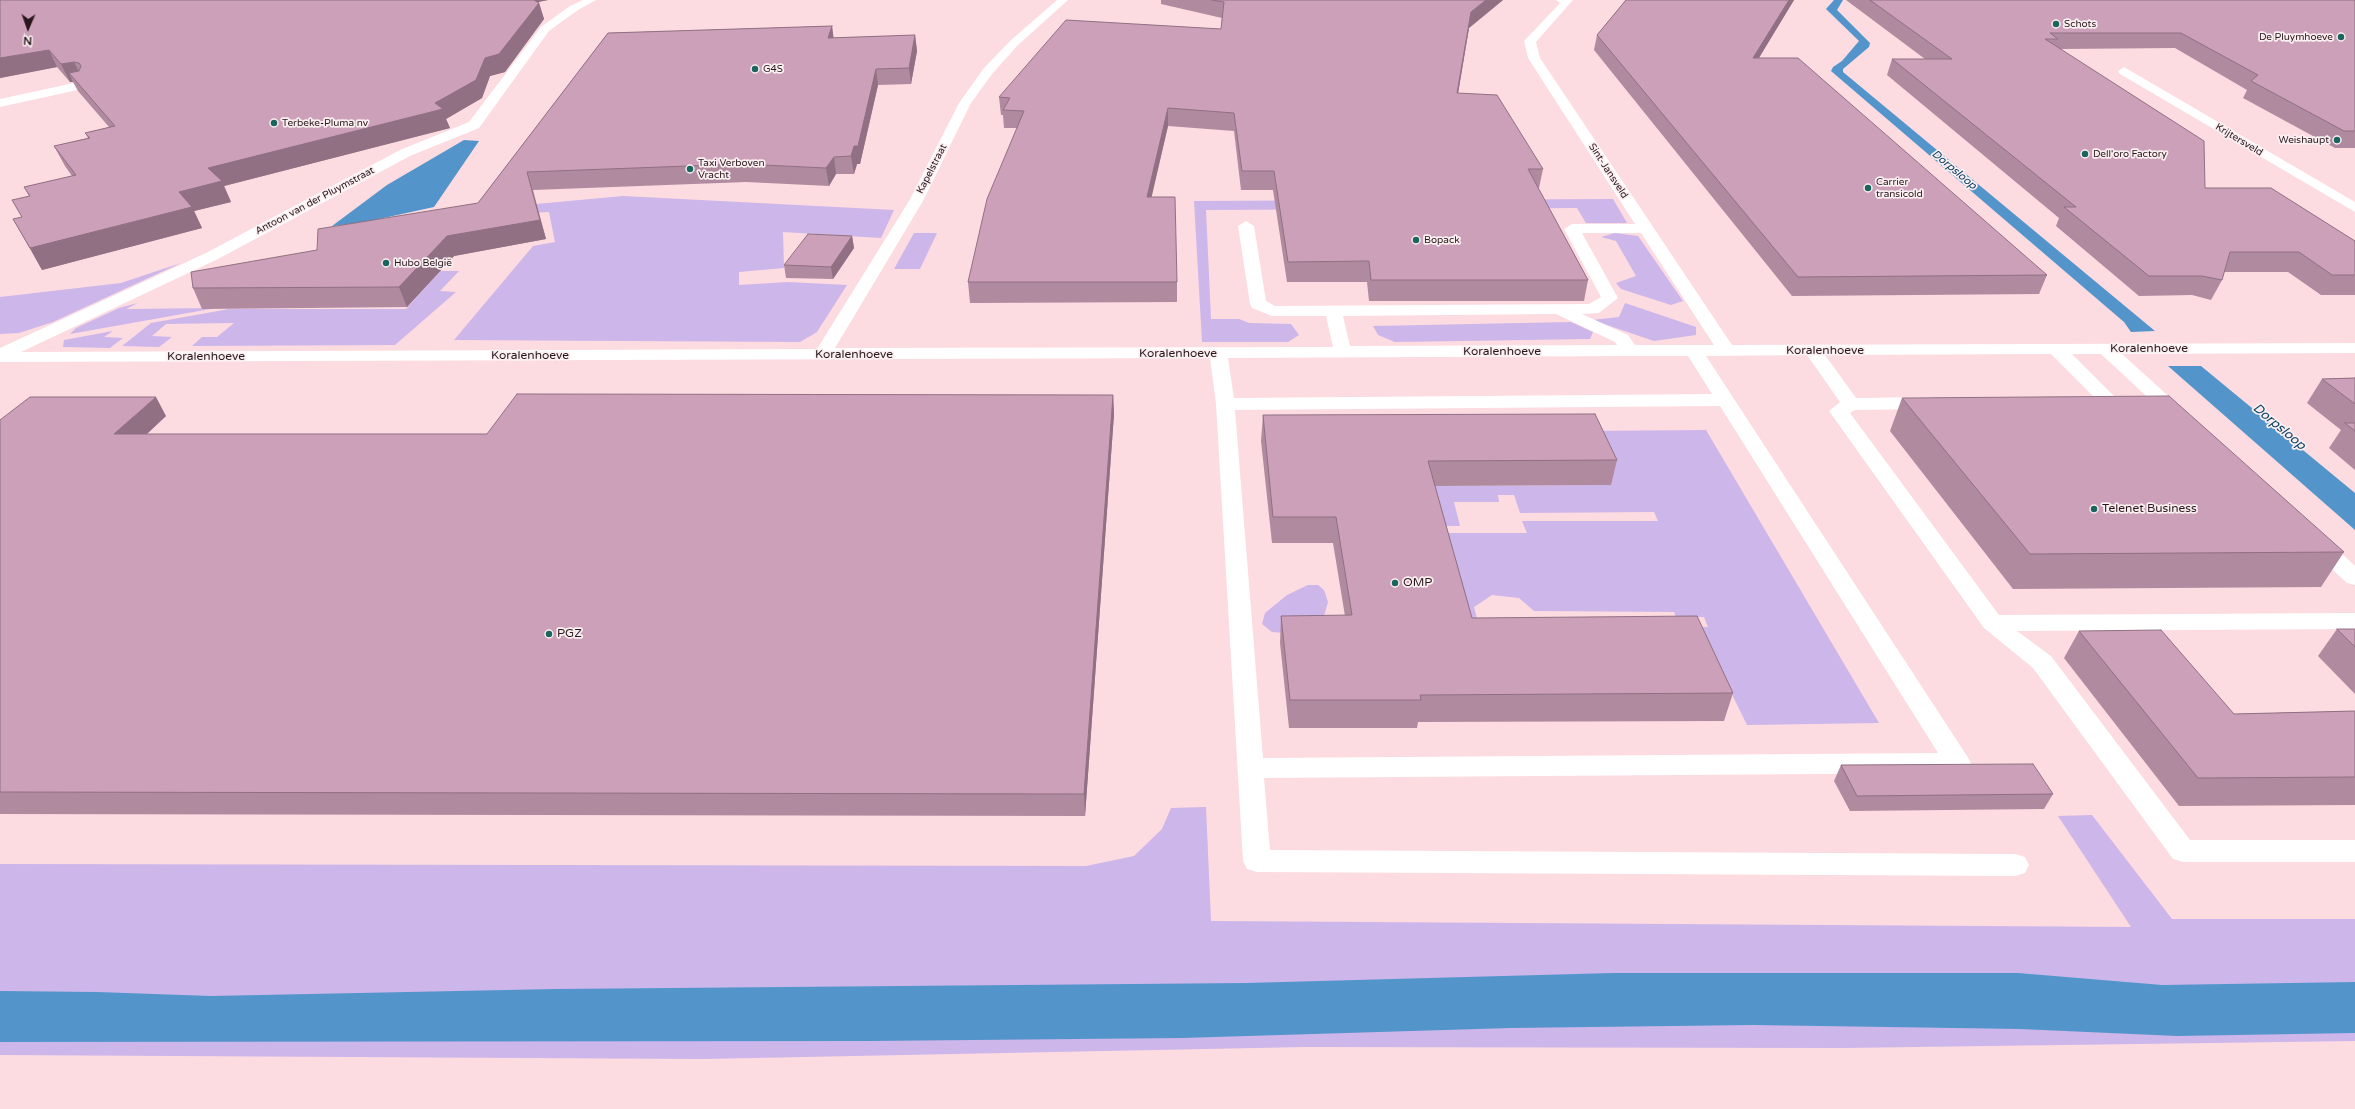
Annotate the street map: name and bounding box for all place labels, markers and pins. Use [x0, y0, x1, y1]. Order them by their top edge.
place label: Schots [2064, 18, 2096, 30]
marker: Schots [2051, 19, 2061, 29]
place label: De Pluymhoeve [2259, 31, 2333, 43]
marker: De Pluymhoeve [2336, 32, 2346, 42]
place label: G4S [763, 63, 783, 75]
marker: G4S [750, 64, 760, 74]
place label: Terbeke-Pluma nv [282, 117, 368, 129]
marker: Terbeke-Pluma nv [269, 118, 279, 128]
place label: Weishaupt [2279, 134, 2329, 146]
marker: Weishaupt [2332, 135, 2342, 145]
place label: Dell'oro Factory [2093, 148, 2167, 160]
marker: Dell'oro Factory [2080, 149, 2090, 159]
place label: Taxi Verboven Vracht [698, 157, 765, 180]
marker: Taxi Verboven Vracht [685, 164, 695, 174]
place label: Carrier transicold [1876, 176, 1923, 200]
marker: Carrier transicold [1863, 183, 1873, 193]
place label: Bopack [1424, 234, 1460, 246]
marker: Bopack [1411, 235, 1421, 245]
place label: Hubo België [394, 257, 452, 269]
marker: Hubo België [381, 258, 391, 268]
place label: Telenet Business [2102, 502, 2197, 516]
marker: Telenet Business [2089, 504, 2099, 514]
place label: OMP [1403, 576, 1432, 590]
marker: OMP [1390, 578, 1400, 588]
place label: PGZ [557, 627, 582, 641]
marker: PGZ [544, 629, 554, 639]

